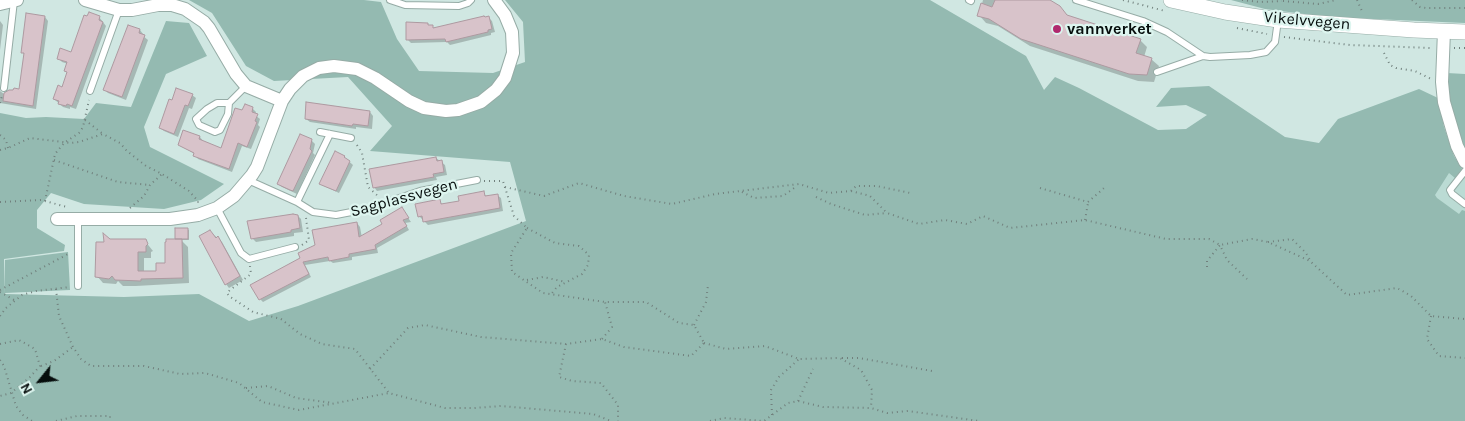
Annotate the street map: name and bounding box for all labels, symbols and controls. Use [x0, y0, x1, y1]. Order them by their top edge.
street label: Vikelvvegen [1263, 8, 1351, 34]
place label: vannverket [1067, 19, 1152, 39]
marker: vannverket [1051, 23, 1063, 35]
street label: Sagplassvegen [348, 174, 460, 222]
north arrow [15, 356, 65, 406]
text: N [17, 380, 36, 397]

